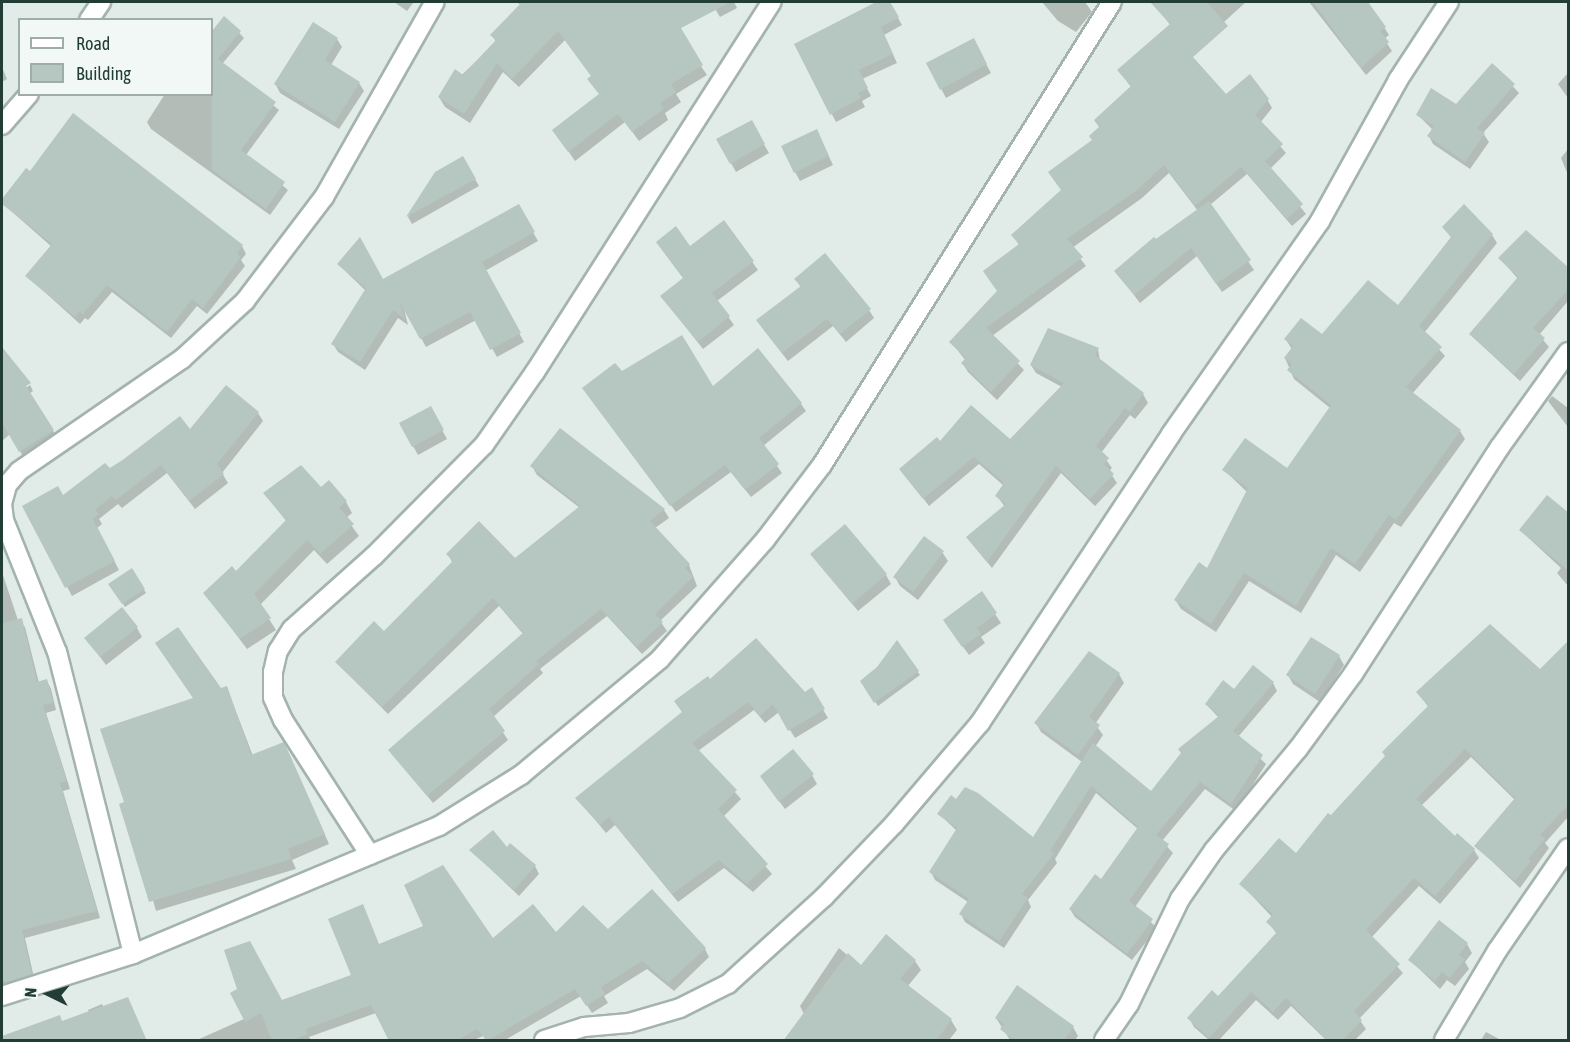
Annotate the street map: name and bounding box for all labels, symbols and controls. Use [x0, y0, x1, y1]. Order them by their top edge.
legend [18, 18, 213, 96]
text: Road [76, 33, 110, 54]
text: Building [76, 63, 131, 84]
north arrow [18, 964, 78, 1024]
text: N [21, 987, 39, 998]

